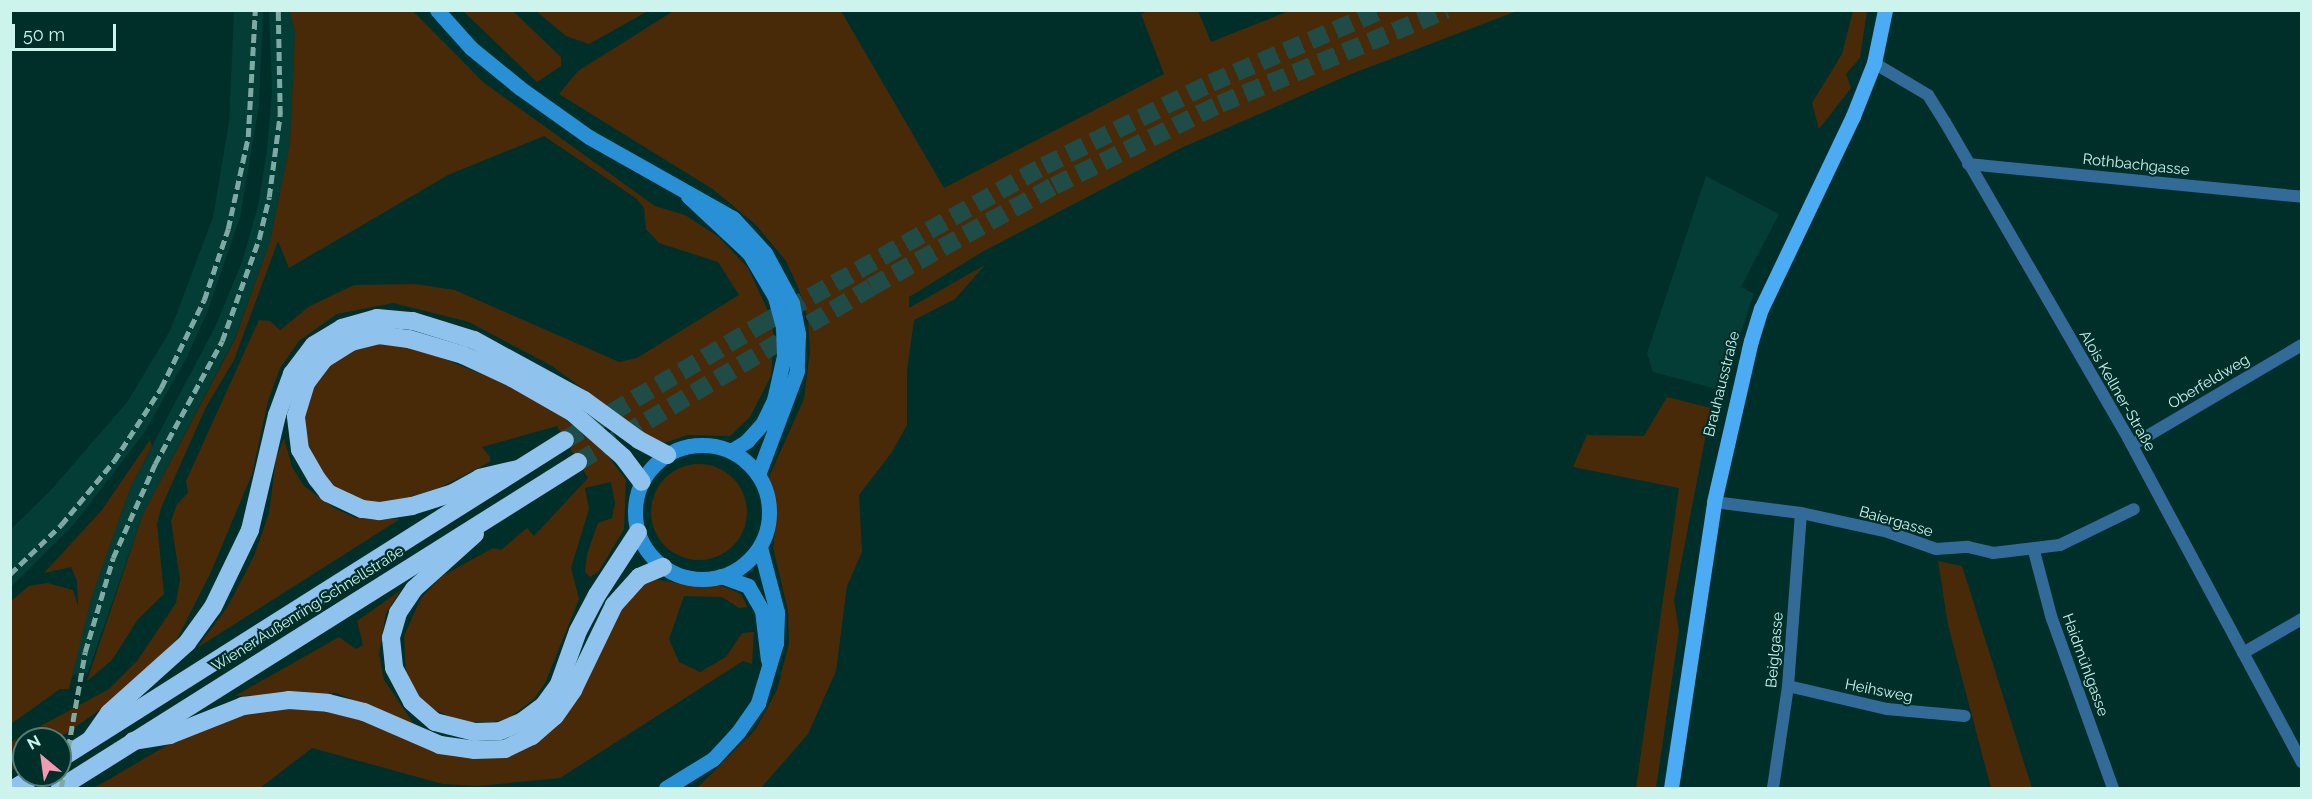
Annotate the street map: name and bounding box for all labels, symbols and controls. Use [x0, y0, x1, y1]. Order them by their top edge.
scale bar [15, 12, 118, 50]
text: 50 m [23, 24, 65, 45]
street label: Rothbachgasse [2082, 150, 2190, 180]
street label: Alois Kellner-Straße [2075, 327, 2159, 455]
street label: Brauhausstraße [1700, 329, 1744, 439]
street label: Oberfeldweg [2165, 351, 2253, 413]
street label: Baiergasse [1857, 503, 1935, 541]
street label: Wiener Außenring Schnellstraße [208, 542, 408, 676]
street label: Beiglgasse [1763, 611, 1787, 689]
street label: Haidmühlgasse [2058, 611, 2112, 719]
street label: Heihsweg [1843, 676, 1915, 706]
north arrow [12, 727, 72, 787]
text: N [24, 731, 44, 754]

